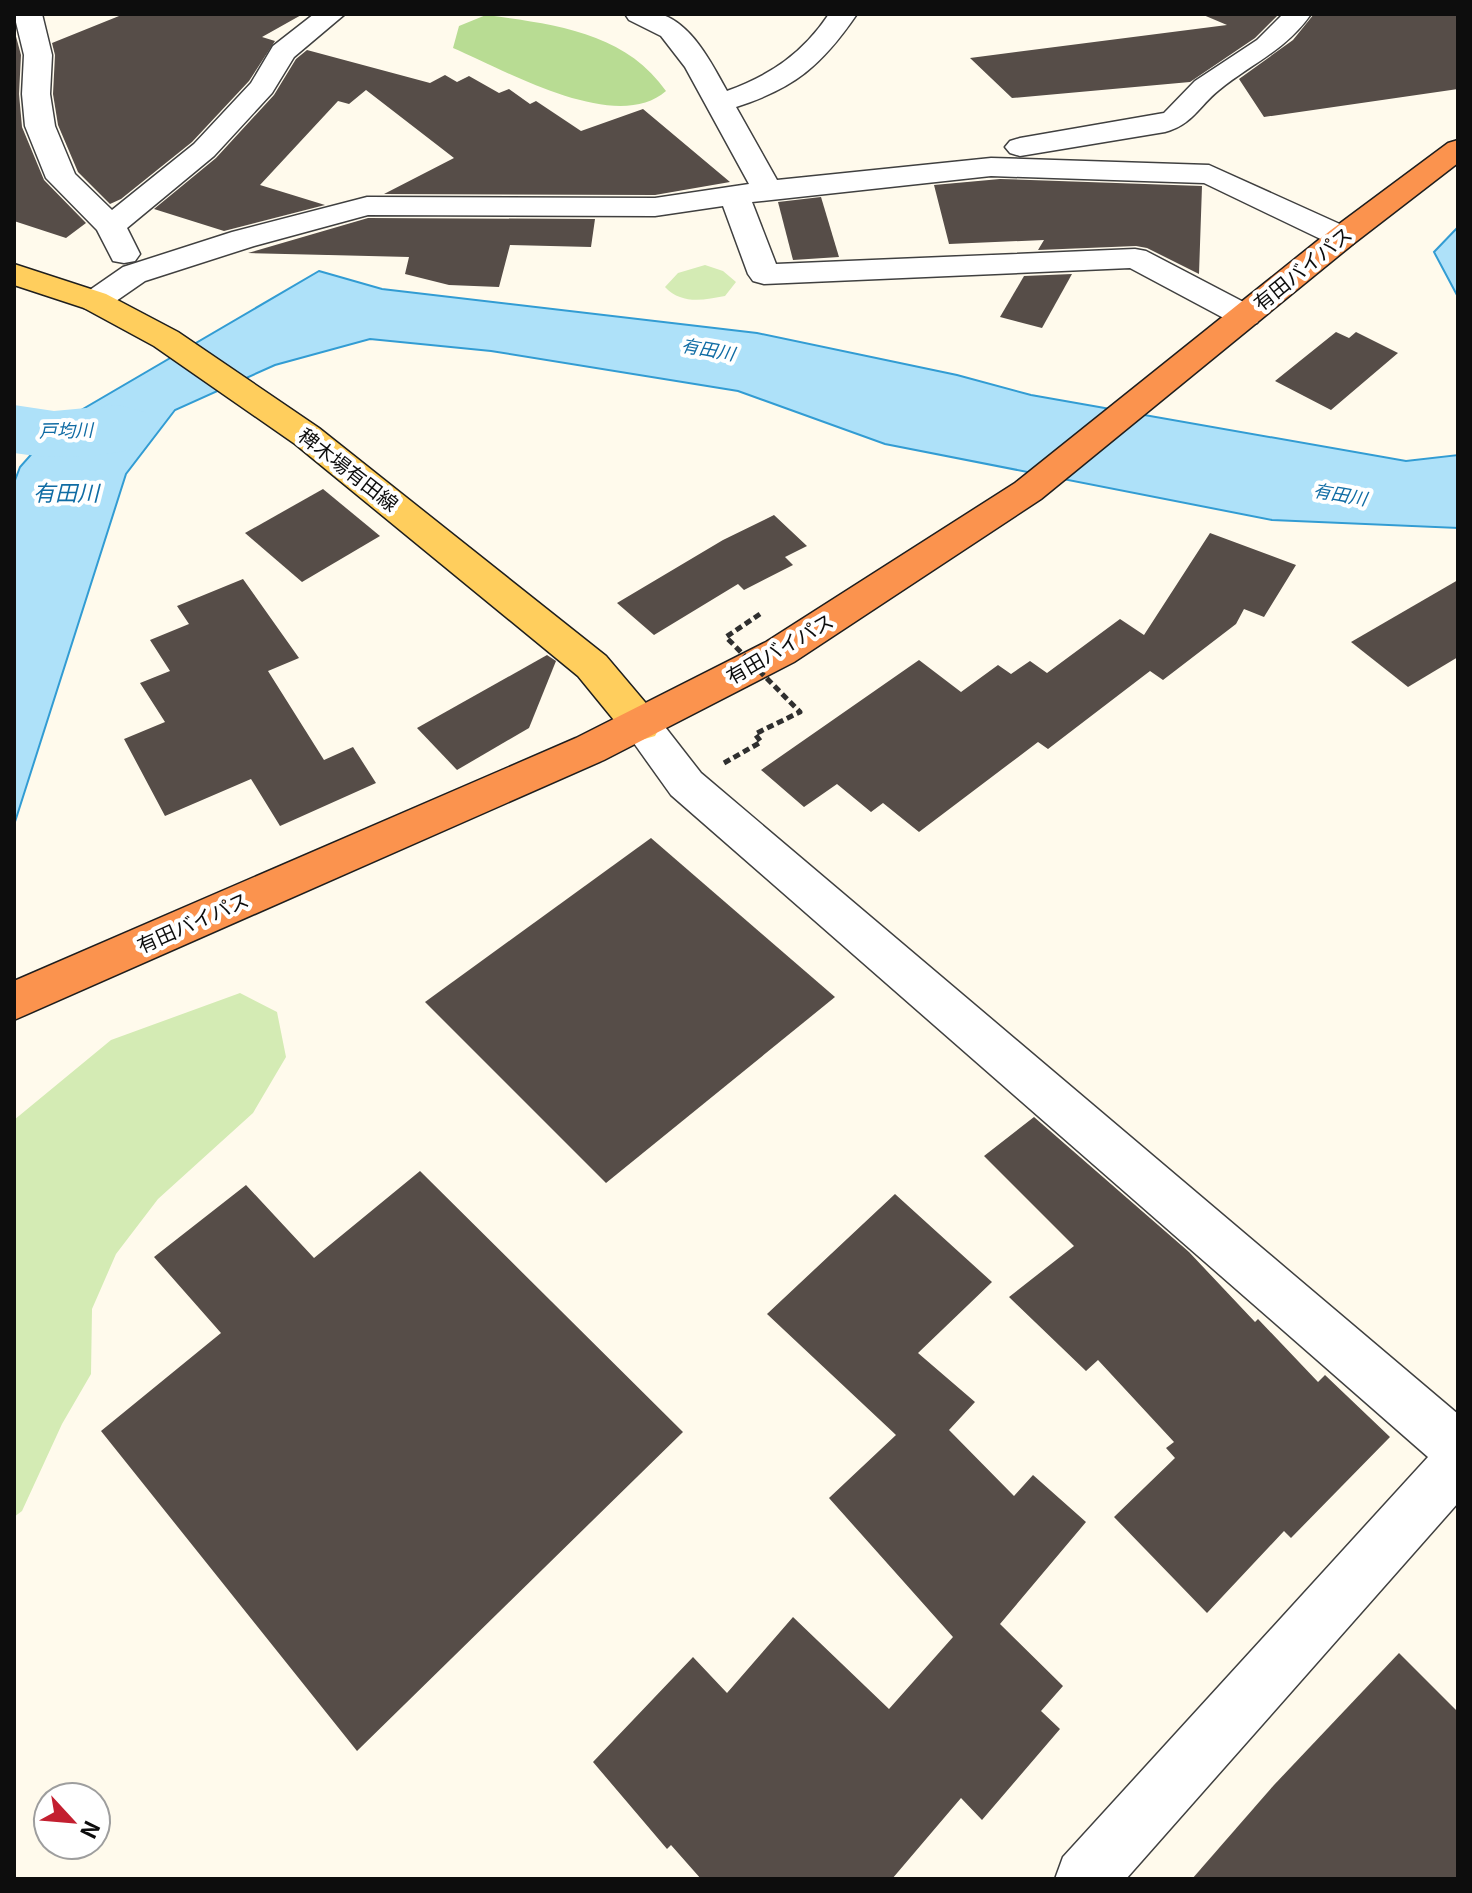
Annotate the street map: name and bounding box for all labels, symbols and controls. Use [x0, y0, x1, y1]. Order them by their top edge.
street label: 有田バイパス [1246, 219, 1358, 317]
water label: 有田川 [680, 331, 739, 366]
water label: 戸均川 [39, 415, 95, 442]
street label: 稗木場有田線 [293, 420, 405, 517]
water label: 有田川 [33, 475, 101, 507]
water label: 有田川 [1312, 476, 1371, 511]
street label: 有田バイパス [720, 605, 838, 690]
street label: 有田バイパス [132, 884, 253, 959]
north arrow [32, 1781, 112, 1861]
text: N [74, 1816, 110, 1845]

